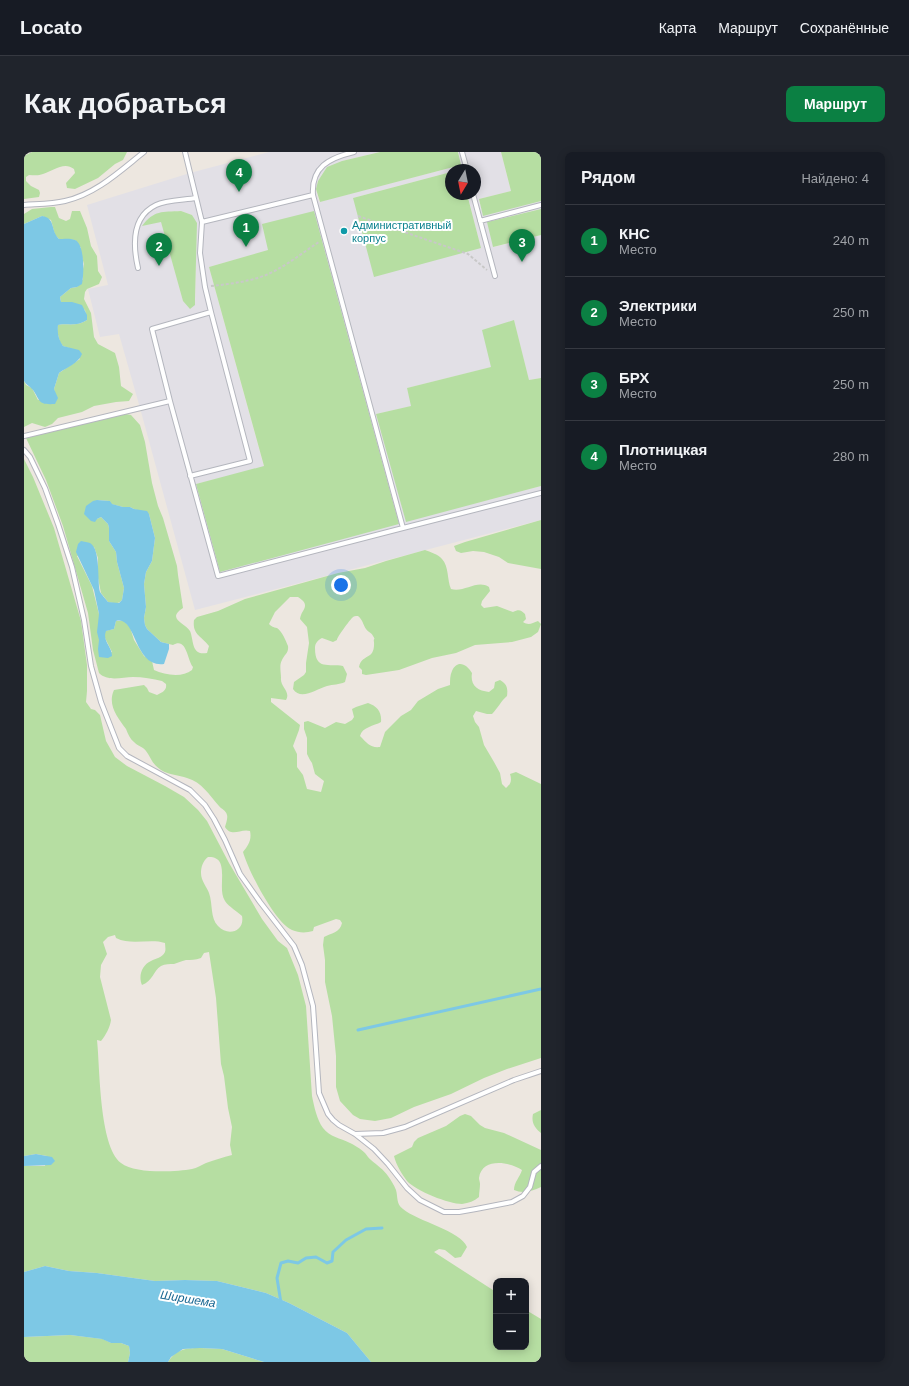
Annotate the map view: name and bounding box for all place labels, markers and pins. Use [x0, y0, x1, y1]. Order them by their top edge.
pin: 4 [226, 159, 252, 192]
pin: 1 [233, 214, 259, 247]
place label: Административный корпус [352, 219, 451, 244]
marker: Административный корпус [339, 226, 349, 236]
pin: 3 [509, 229, 535, 262]
pin: 2 [146, 233, 172, 266]

